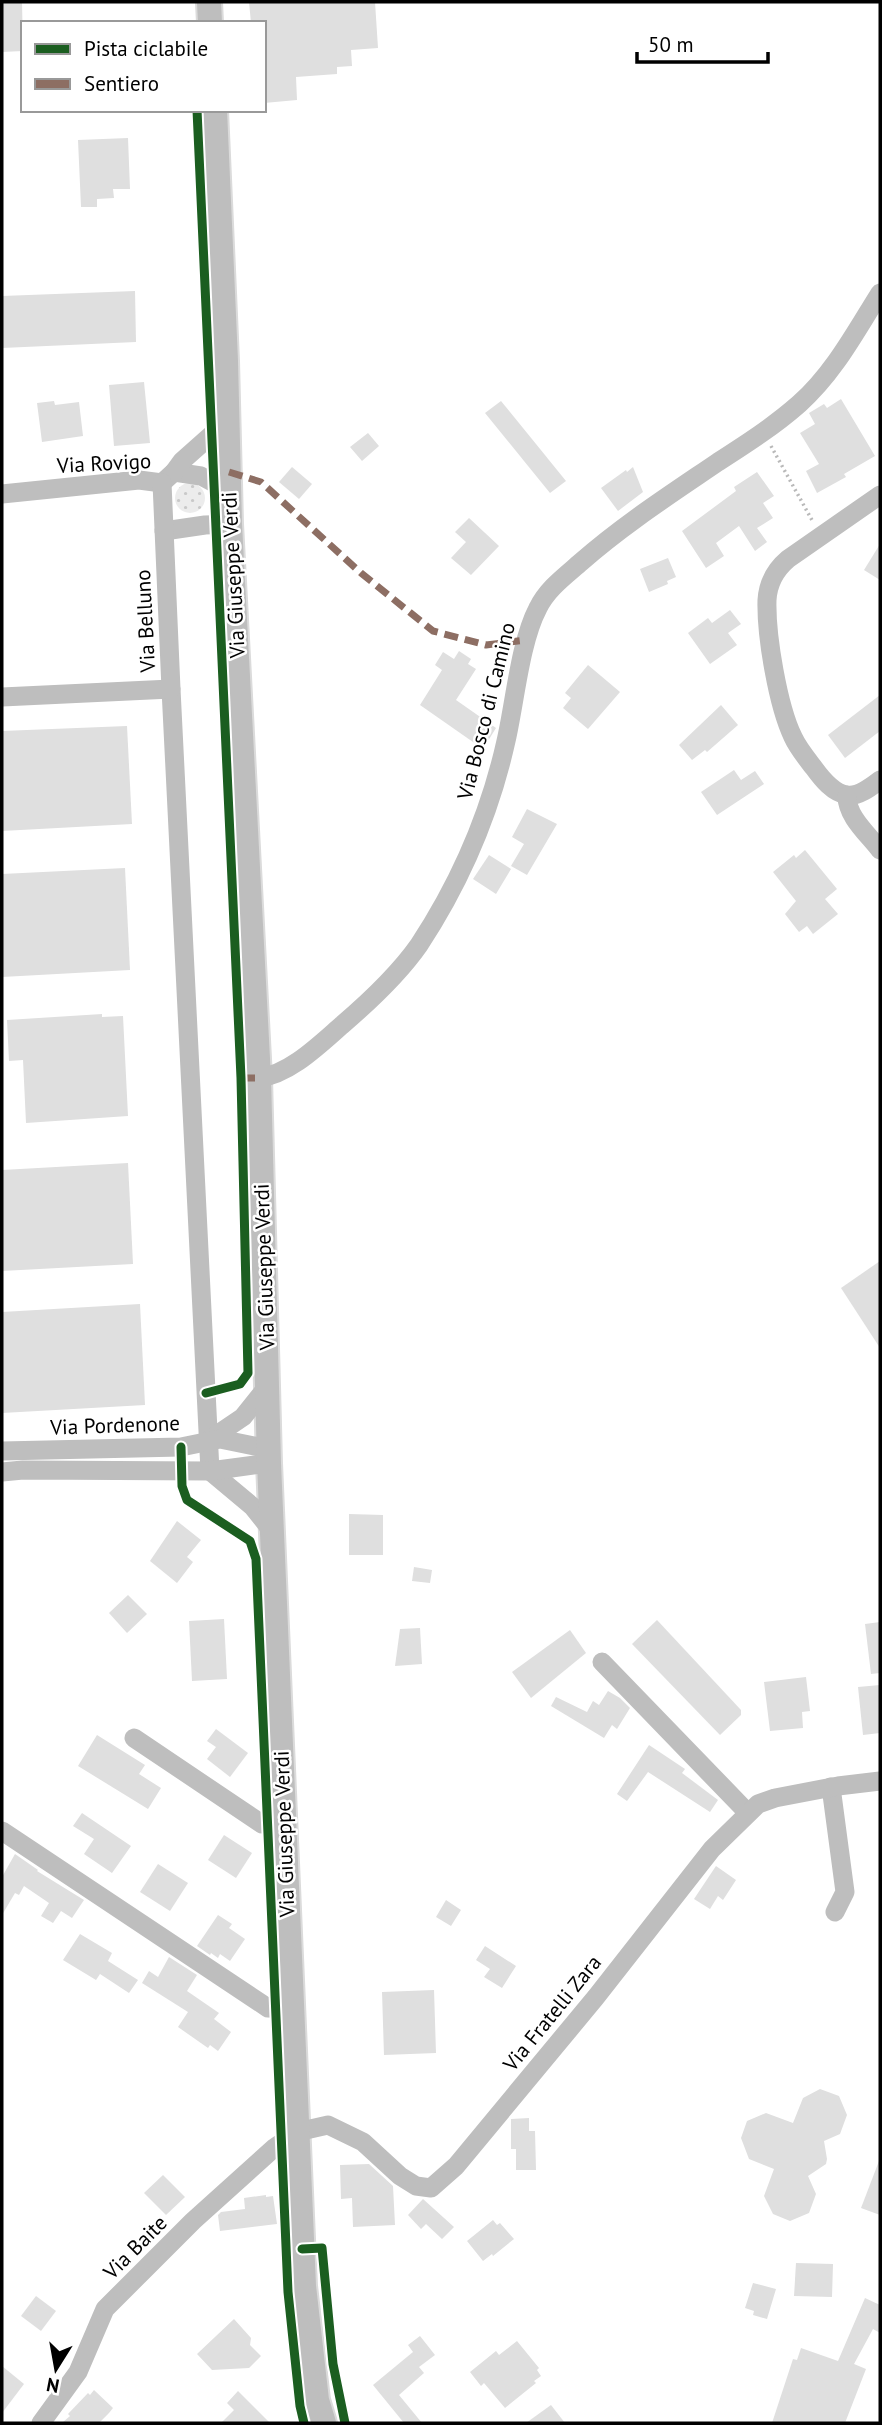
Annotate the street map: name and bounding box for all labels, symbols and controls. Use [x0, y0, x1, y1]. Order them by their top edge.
legend [21, 21, 266, 112]
scale bar [637, 21, 768, 65]
text: 50 m [648, 31, 694, 58]
text: Pista ciclabile [84, 35, 208, 62]
text: Sentiero [84, 70, 159, 97]
street label: Via Rovigo [55, 447, 152, 479]
street label: Via Giuseppe Verdi [215, 491, 251, 660]
street label: Via Belluno [129, 569, 161, 674]
street label: Via Bosco di Camino [451, 620, 521, 803]
street label: Via Giuseppe Verdi [248, 1183, 280, 1352]
street label: Via Pordenone [49, 1409, 180, 1441]
street label: Via Giuseppe Verdi [268, 1750, 300, 1919]
street label: Via Fratelli Zara [496, 1950, 607, 2077]
street label: Via Baite [97, 2209, 173, 2285]
north arrow [21, 2334, 91, 2404]
text: N [44, 2373, 61, 2399]

